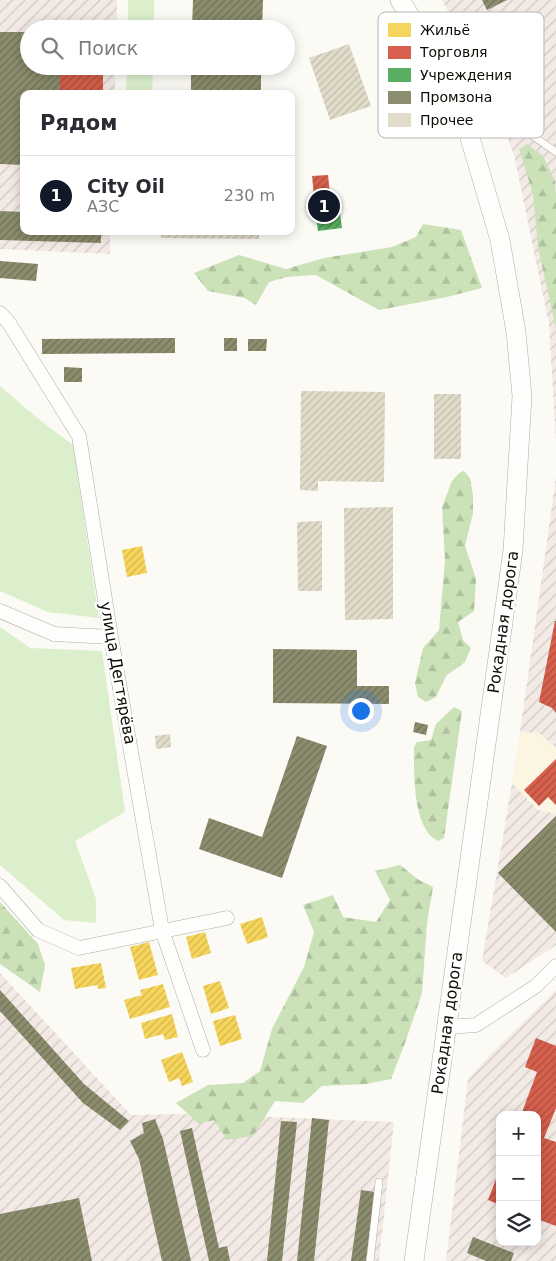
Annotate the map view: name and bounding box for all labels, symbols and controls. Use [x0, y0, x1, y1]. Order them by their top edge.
legend [378, 12, 544, 138]
search box [20, 20, 295, 75]
text: Жильё [420, 22, 470, 38]
icon: search [38, 34, 66, 62]
text: Поиск [78, 37, 138, 59]
text: Торговля [419, 44, 488, 60]
text: Учреждения [420, 67, 512, 83]
text: Промзона [420, 89, 492, 105]
text: Рядом [40, 111, 117, 135]
text: Прочее [420, 112, 473, 128]
text: City Oil [87, 175, 165, 197]
text: 1 [50, 186, 62, 205]
text: 230 m [224, 186, 275, 205]
pin: 1 [308, 187, 340, 225]
text: АЗС [87, 197, 119, 216]
street label: Рокадная дорога [484, 549, 522, 695]
street label: улица Дегтярёва [96, 600, 140, 746]
your location [348, 698, 374, 724]
street label: Рокадная дорога [428, 950, 466, 1096]
map controls [496, 1111, 541, 1246]
button: + [496, 1111, 541, 1156]
button: − [496, 1156, 541, 1201]
button: layers [496, 1201, 541, 1246]

